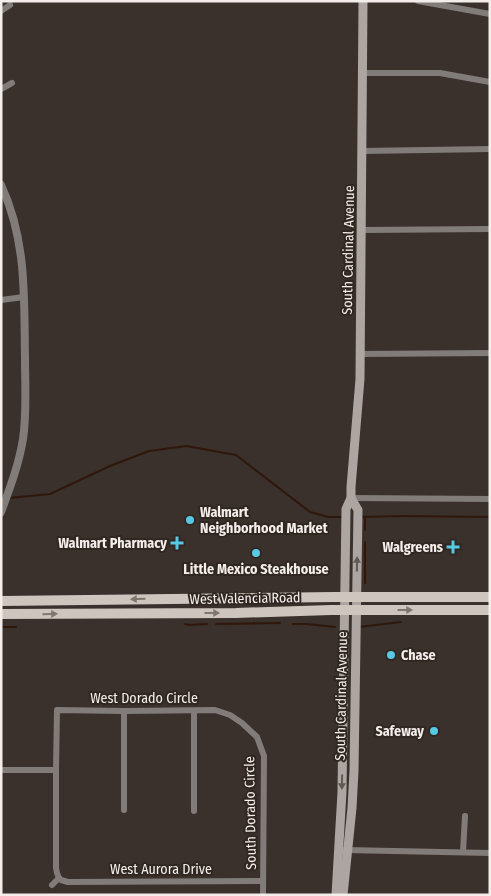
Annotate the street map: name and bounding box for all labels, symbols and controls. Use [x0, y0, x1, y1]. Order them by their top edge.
street label: South Cardinal Avenue [339, 185, 358, 315]
place label: Walmart Neighborhood Market [200, 504, 329, 537]
marker: Walmart Neighborhood Market [184, 514, 196, 526]
place label: Walmart Pharmacy [58, 535, 167, 552]
marker: Walmart Pharmacy [171, 537, 183, 549]
place label: Walgreens [383, 539, 443, 556]
marker: Walgreens [447, 541, 459, 553]
marker: Little Mexico Steakhouse [250, 547, 262, 559]
one-way arrow [353, 555, 361, 571]
place label: Little Mexico Steakhouse [183, 561, 329, 578]
street label: West Valencia Road [189, 589, 301, 608]
one-way arrow [130, 596, 146, 604]
one-way arrow [397, 606, 413, 614]
one-way arrow [205, 609, 221, 617]
one-way arrow [42, 610, 58, 618]
street label: South Cardinal Avenue [332, 631, 351, 761]
place label: Chase [401, 647, 436, 664]
marker: Chase [385, 649, 397, 661]
street label: West Dorado Circle [90, 690, 198, 707]
place label: Safeway [375, 723, 424, 740]
marker: Safeway [428, 725, 440, 737]
street label: South Dorado Circle [241, 756, 260, 870]
one-way arrow [338, 774, 346, 790]
street label: West Aurora Drive [110, 861, 212, 878]

